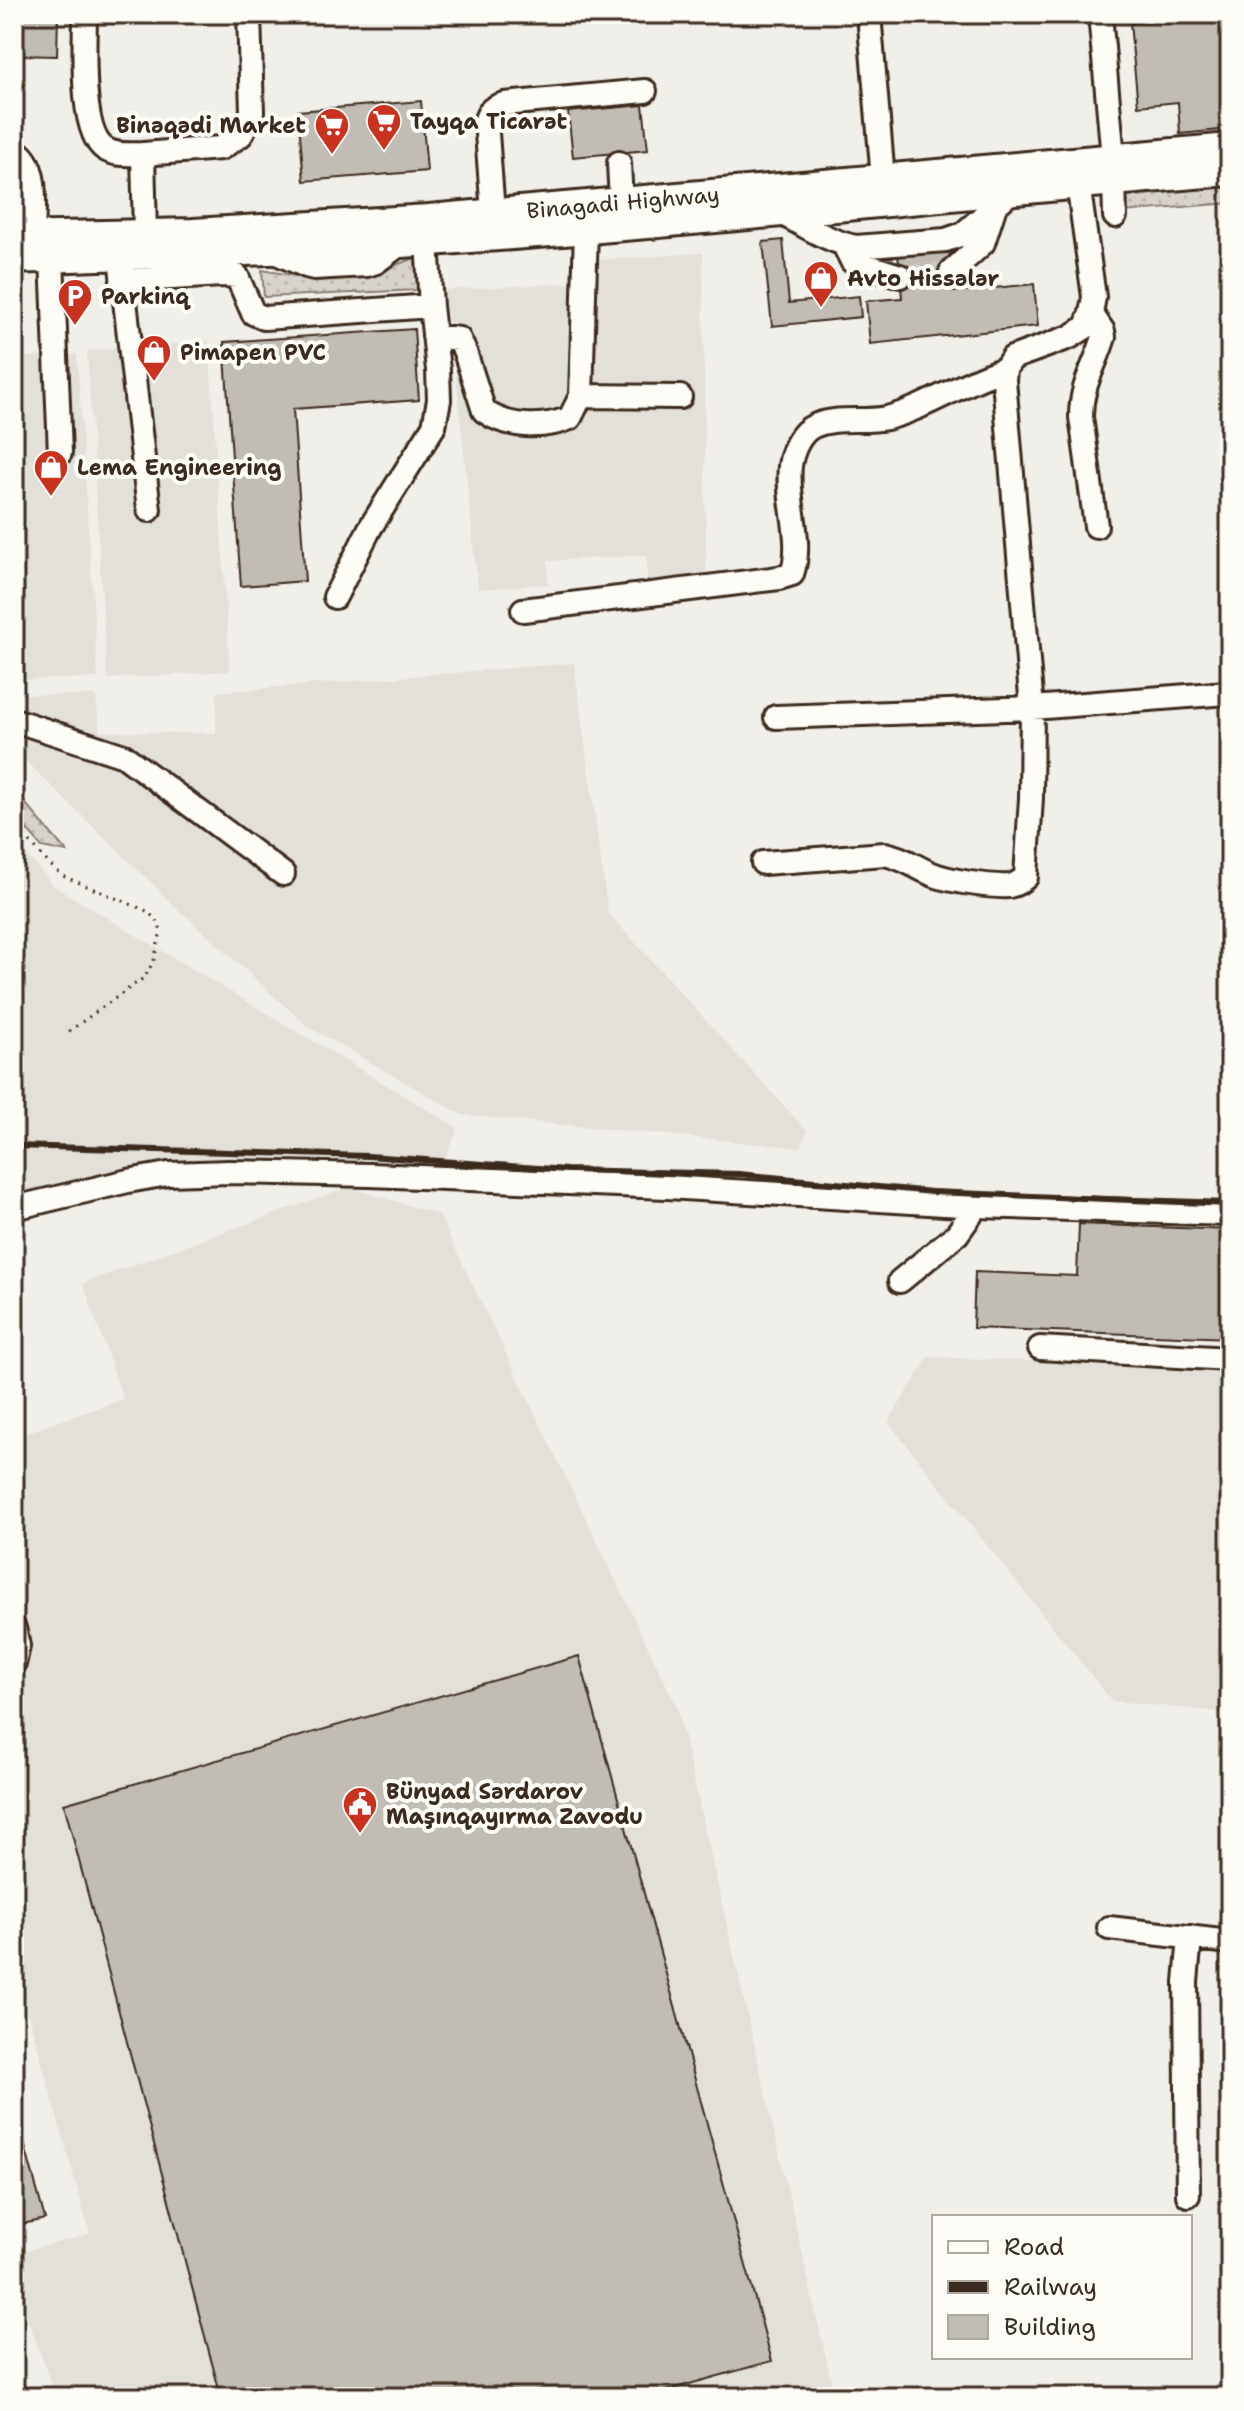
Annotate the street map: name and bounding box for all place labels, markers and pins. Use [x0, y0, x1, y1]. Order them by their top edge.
supermarket icon: Tayqa Ticarət [365, 102, 403, 152]
supermarket icon: Binəqədi Market [313, 106, 351, 156]
place label: Tayqa Ticarət [410, 107, 568, 136]
place label: Binəqədi Market [116, 111, 306, 140]
shop icon: Avto Hissələr [802, 259, 840, 309]
place label: Avto Hissələr [847, 264, 999, 293]
parking icon: Parkinq [56, 277, 94, 327]
place label: Parkinq [101, 282, 191, 311]
shop icon: Pimapen PVC [135, 333, 173, 383]
place label: Pimapen PVC [180, 338, 326, 367]
shop icon: Lema Engineering [32, 448, 70, 498]
place label: Lema Engineering [77, 453, 282, 482]
place label: Bünyad Sərdarov Maşınqayırma Zavodu [386, 1777, 643, 1831]
public building icon: Bünyad Sərdarov Maşınqayırma Zavodu [341, 1785, 379, 1835]

